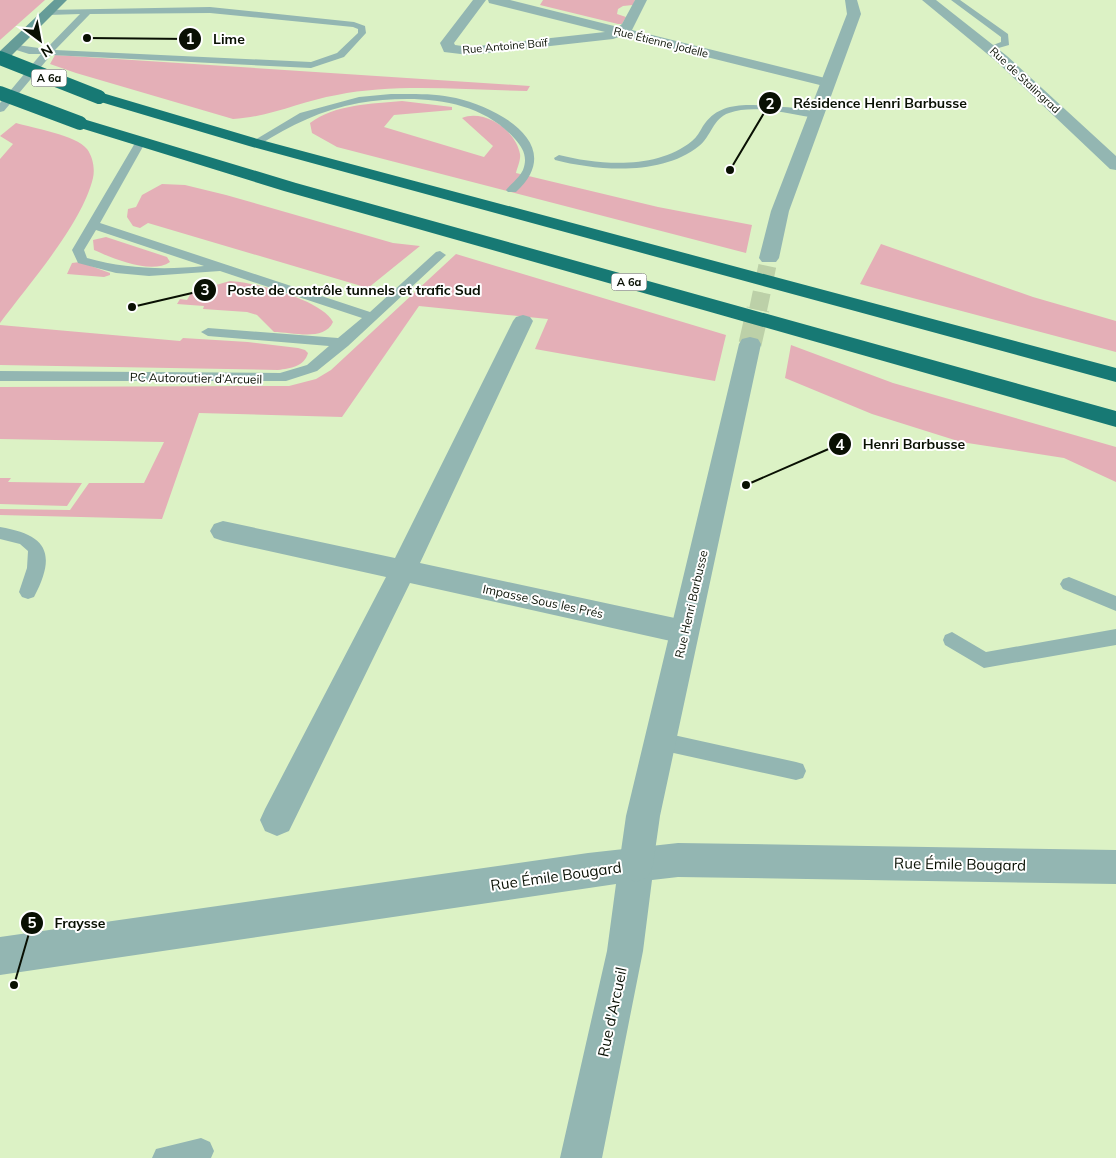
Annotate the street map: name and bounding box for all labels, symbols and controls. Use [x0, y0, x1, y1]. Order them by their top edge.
north arrow [15, 15, 65, 65]
street label: Rue Étienne Jodelle [612, 23, 710, 61]
callout: Lime [178, 25, 255, 54]
text: 1 [185, 29, 195, 48]
text: Lime [213, 30, 245, 48]
street label: Rue Antoine Baïf [462, 35, 549, 57]
text: N [38, 41, 56, 61]
street label: Rue de Stalingrad [987, 44, 1063, 116]
road number: A 6a [32, 70, 66, 86]
callout: Résidence Henri Barbusse [758, 89, 977, 118]
text: 2 [765, 94, 775, 113]
text: Résidence Henri Barbusse [793, 94, 967, 112]
road number: A 6a [612, 274, 646, 290]
callout: Poste de contrôle tunnels et trafic Sud [192, 276, 491, 305]
text: 3 [200, 280, 210, 299]
text: Poste de contrôle tunnels et trafic Sud [227, 281, 481, 299]
street label: PC Autoroutier d’Arcueil [130, 369, 262, 387]
callout: Henri Barbusse [827, 430, 975, 459]
text: 4 [835, 435, 845, 454]
text: Henri Barbusse [863, 435, 966, 453]
street label: Rue Henri Barbusse [671, 549, 711, 659]
street label: Impasse Sous les Prés [481, 581, 605, 621]
street label: Rue Émile Bougard [894, 853, 1026, 875]
street label: Rue Émile Bougard [489, 857, 623, 895]
callout: Fraysse [19, 909, 116, 938]
text: 5 [27, 913, 37, 932]
text: Fraysse [54, 914, 106, 932]
street label: Rue d'Arcueil [593, 965, 631, 1059]

